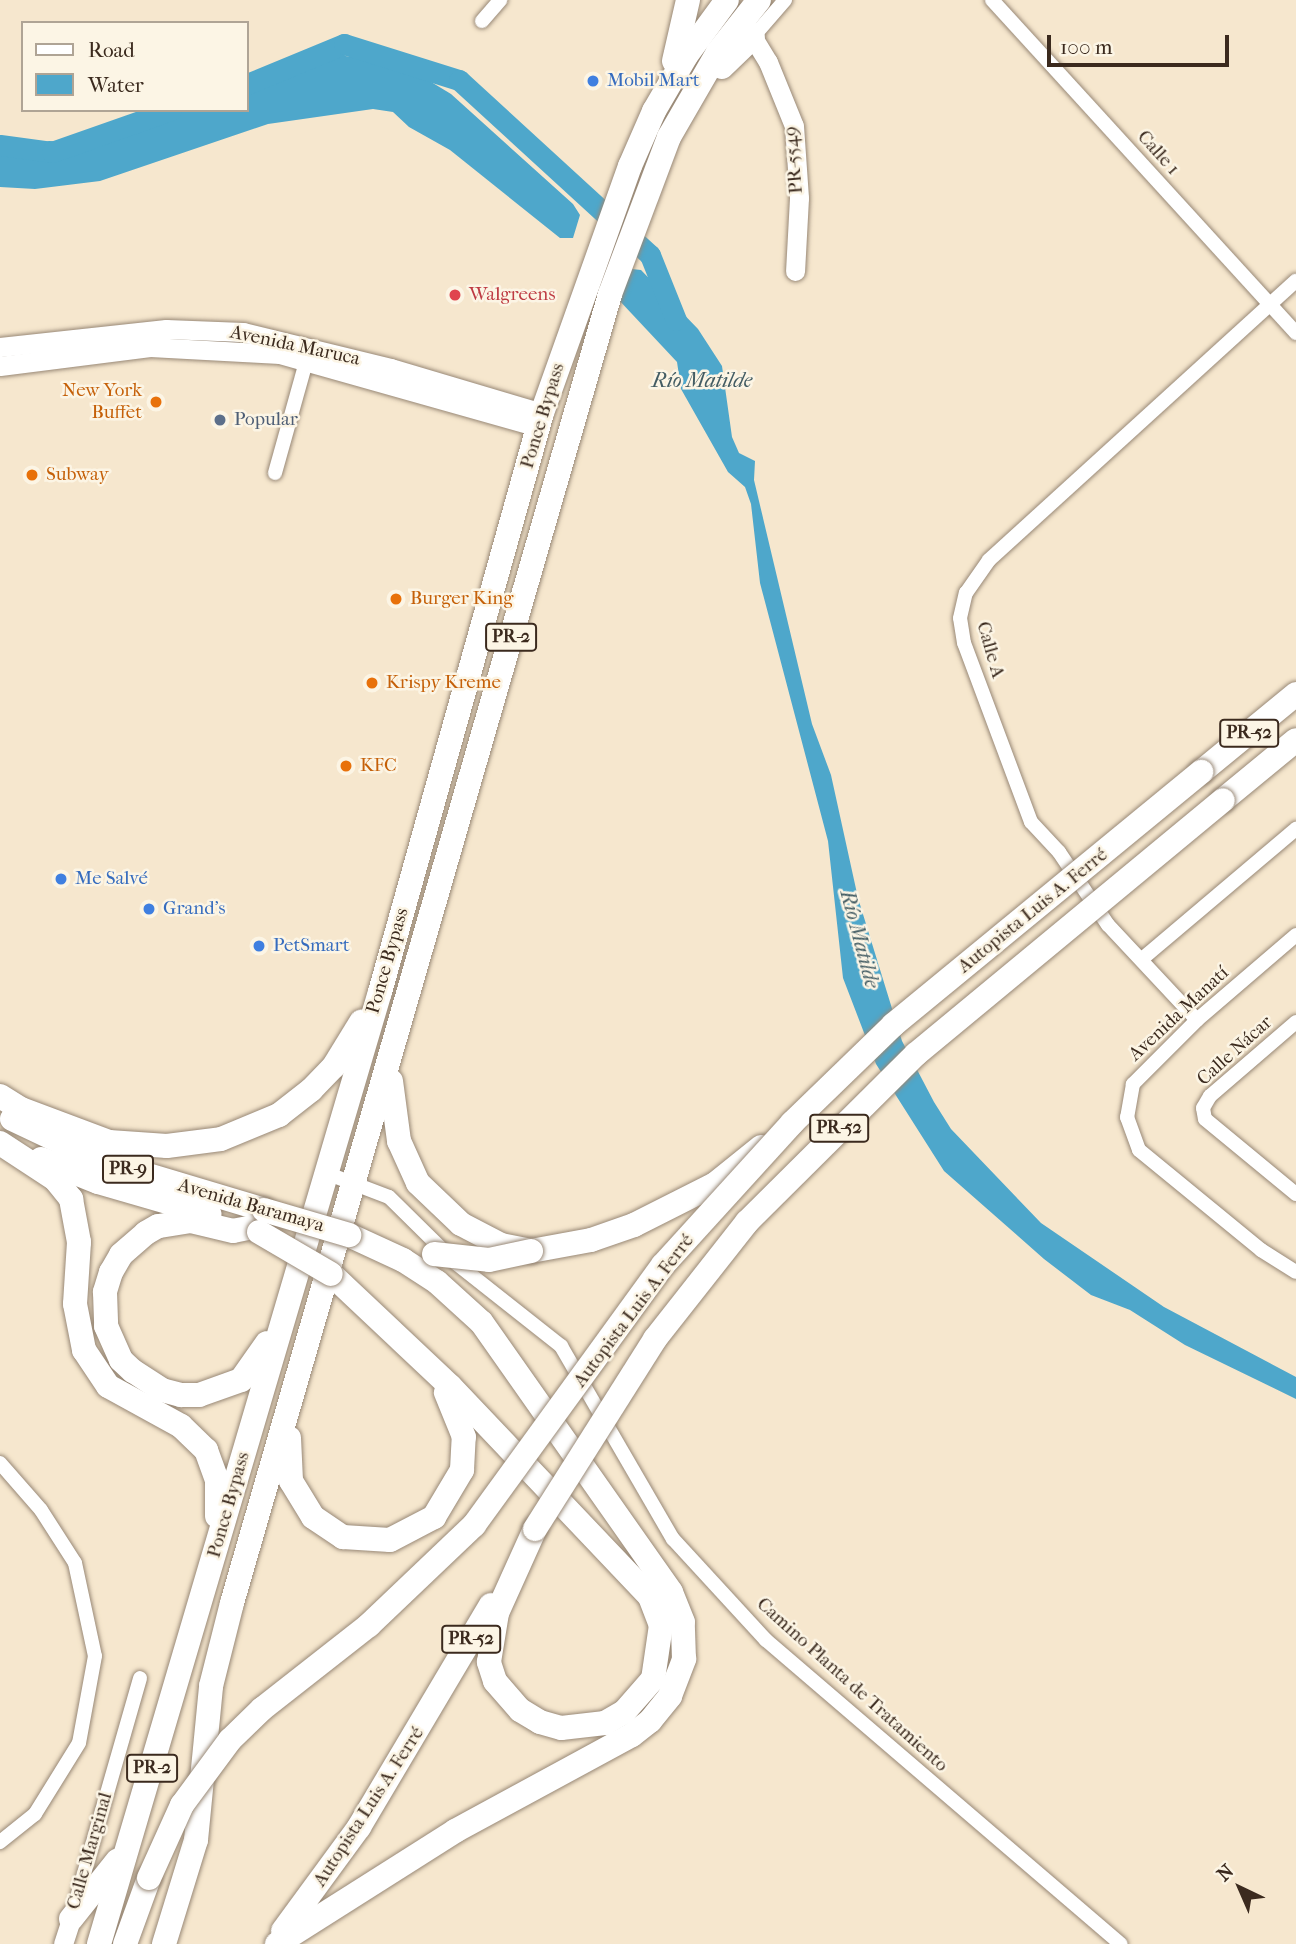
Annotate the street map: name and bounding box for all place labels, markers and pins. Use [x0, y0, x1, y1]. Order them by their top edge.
place label: Mobil Mart [607, 70, 700, 92]
marker: Mobil Mart [585, 73, 601, 89]
place label: Walgreens [469, 284, 555, 306]
marker: Walgreens [447, 287, 463, 303]
place label: New York Buffet [62, 380, 142, 424]
marker: New York Buffet [148, 394, 164, 410]
place label: Popular [234, 409, 298, 431]
marker: Popular [212, 412, 228, 428]
place label: Subway [46, 464, 109, 486]
marker: Subway [24, 467, 40, 483]
place label: Burger King [410, 588, 513, 610]
marker: Burger King [388, 591, 404, 607]
place label: Krispy Kreme [386, 672, 501, 694]
marker: Krispy Kreme [364, 675, 380, 691]
place label: KFC [360, 755, 397, 777]
marker: KFC [338, 758, 354, 774]
place label: Me Salvé [75, 868, 148, 890]
marker: Me Salvé [53, 871, 69, 887]
place label: Grand's [163, 898, 226, 920]
marker: Grand's [141, 901, 157, 917]
place label: PetSmart [273, 935, 350, 957]
marker: PetSmart [251, 938, 267, 954]

